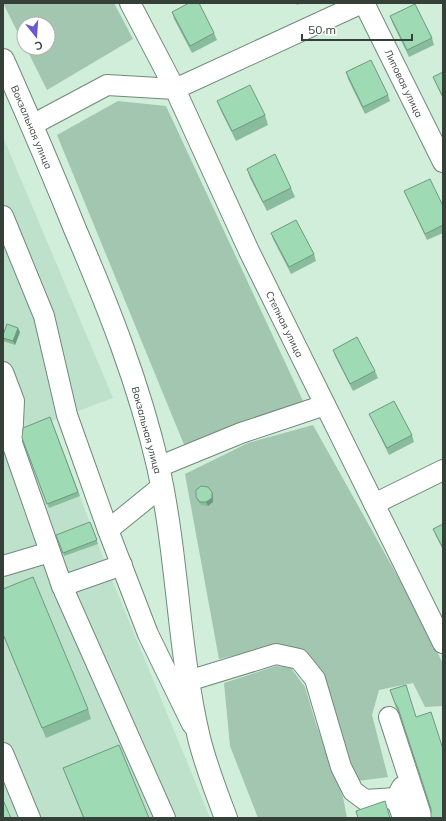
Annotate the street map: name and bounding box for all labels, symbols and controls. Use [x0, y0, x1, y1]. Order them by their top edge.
north arrow [16, 16, 56, 56]
scale bar [302, 16, 412, 42]
text: 50 m [308, 22, 336, 37]
text: С [33, 38, 45, 53]
street label: Липовая улица [381, 47, 426, 119]
street label: Вокзальная улица [8, 83, 55, 171]
street label: Степная улица [263, 289, 306, 360]
street label: Вокзальная улица [129, 385, 164, 475]

